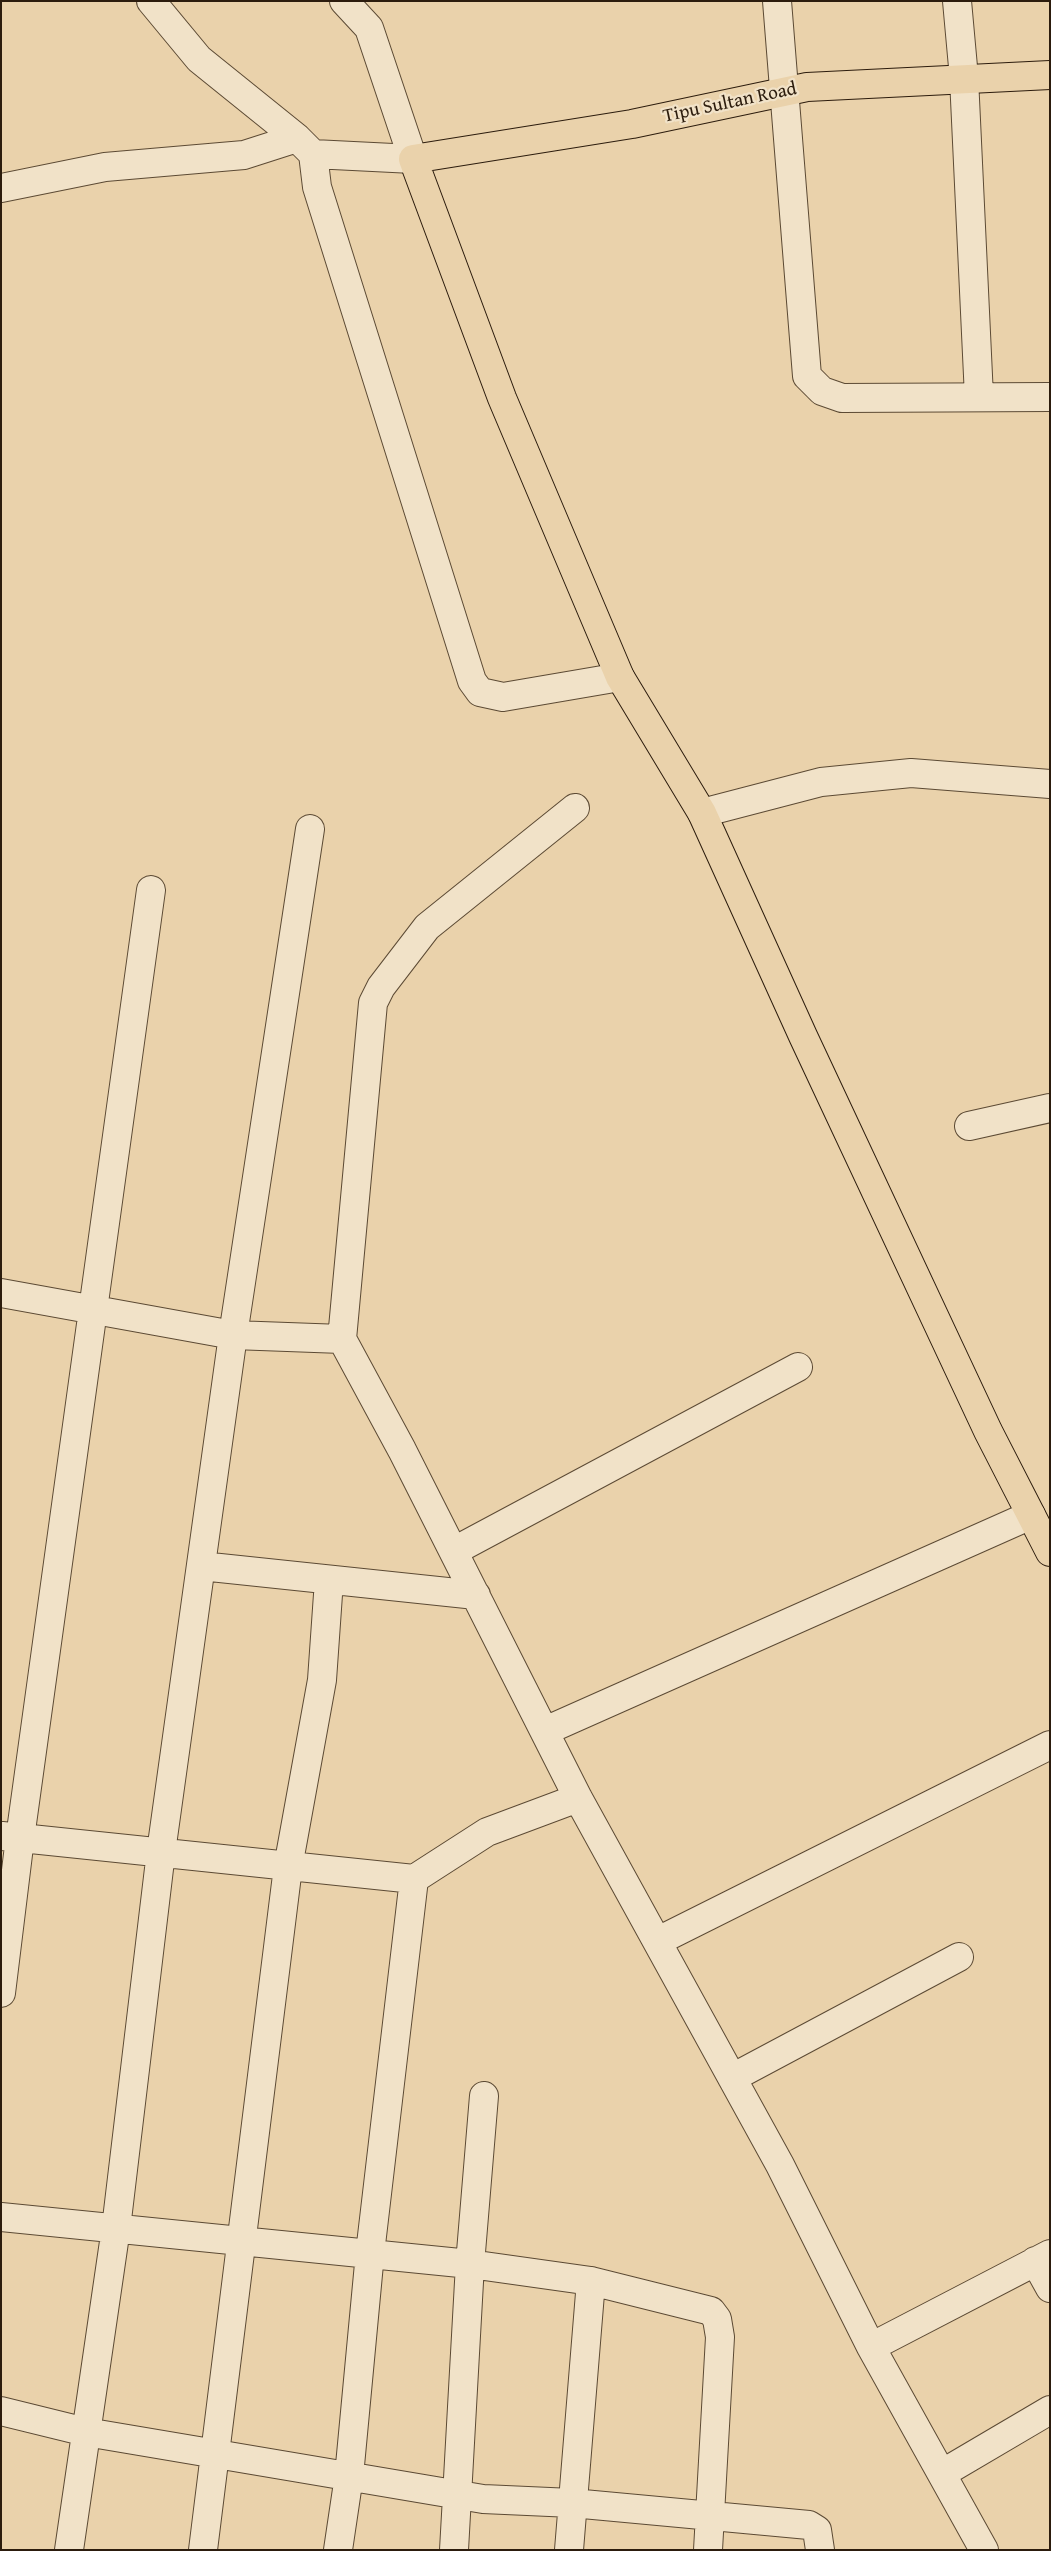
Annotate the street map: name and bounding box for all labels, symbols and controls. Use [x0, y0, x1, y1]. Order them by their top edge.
street label: Tipu Sultan Road [661, 78, 799, 128]

